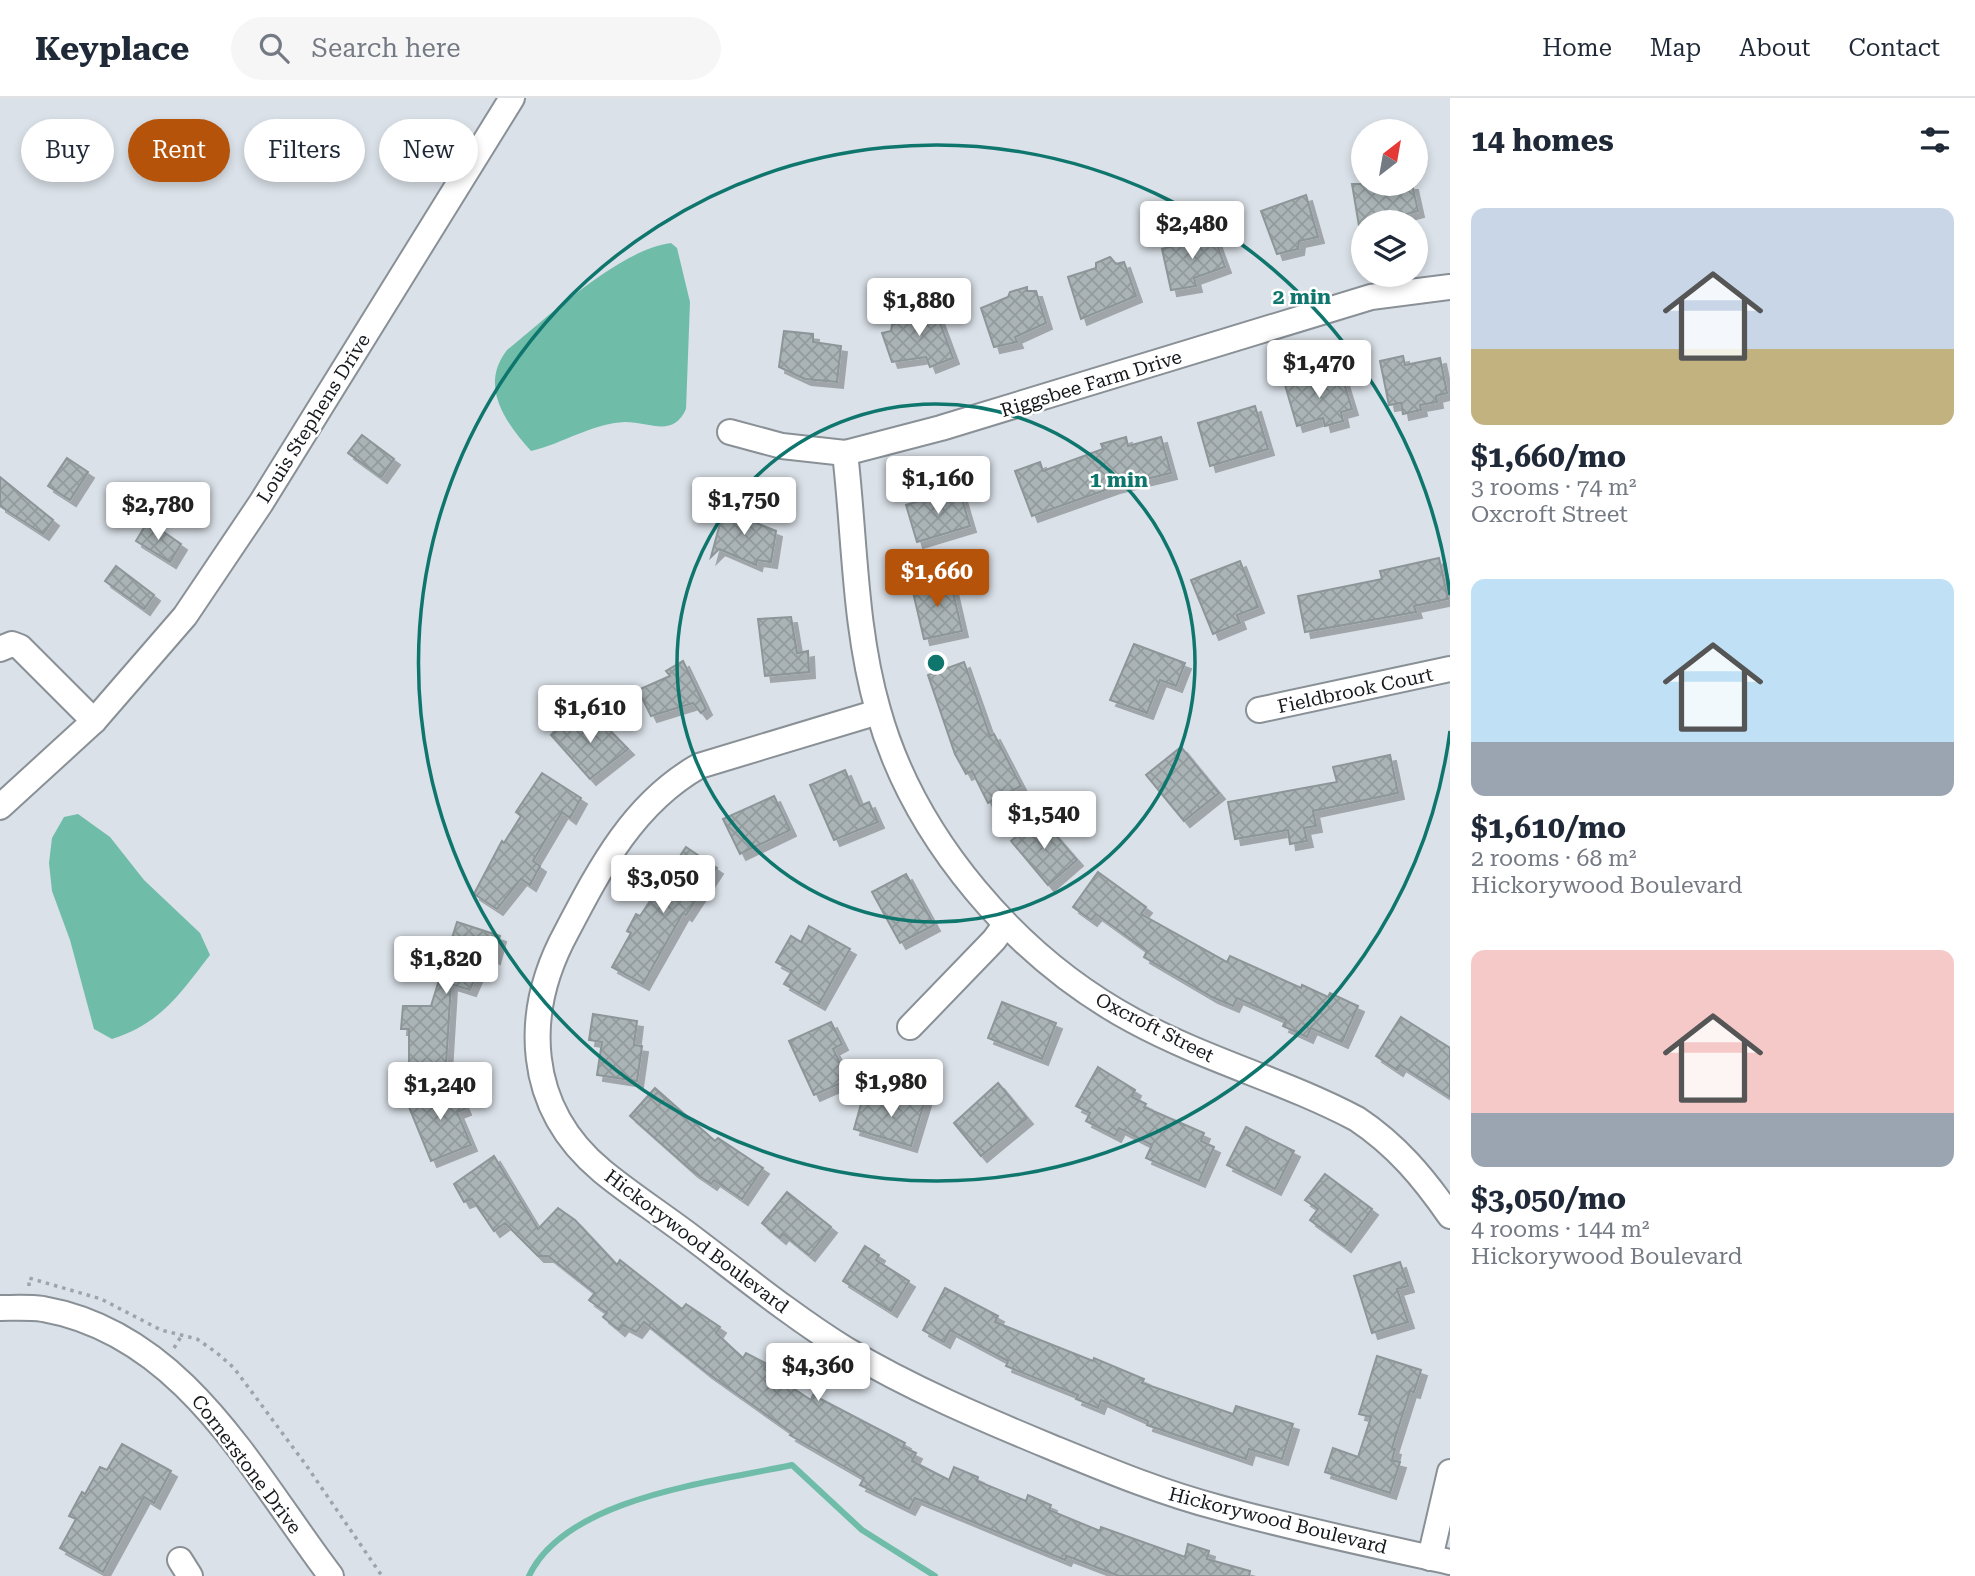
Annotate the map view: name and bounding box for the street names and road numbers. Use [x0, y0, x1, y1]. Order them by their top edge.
street label: Louis Stephens Drive [252, 329, 375, 507]
street label: Riggsbee Farm Drive [998, 345, 1185, 422]
street label: Fieldbrook Court [1275, 663, 1435, 718]
street label: Oxcroft Street [1092, 988, 1218, 1067]
street label: Hickorywood Boulevard [600, 1165, 793, 1318]
street label: Cornerstone Drive [187, 1390, 306, 1538]
street label: Hickorywood Boulevard [1166, 1482, 1390, 1559]

